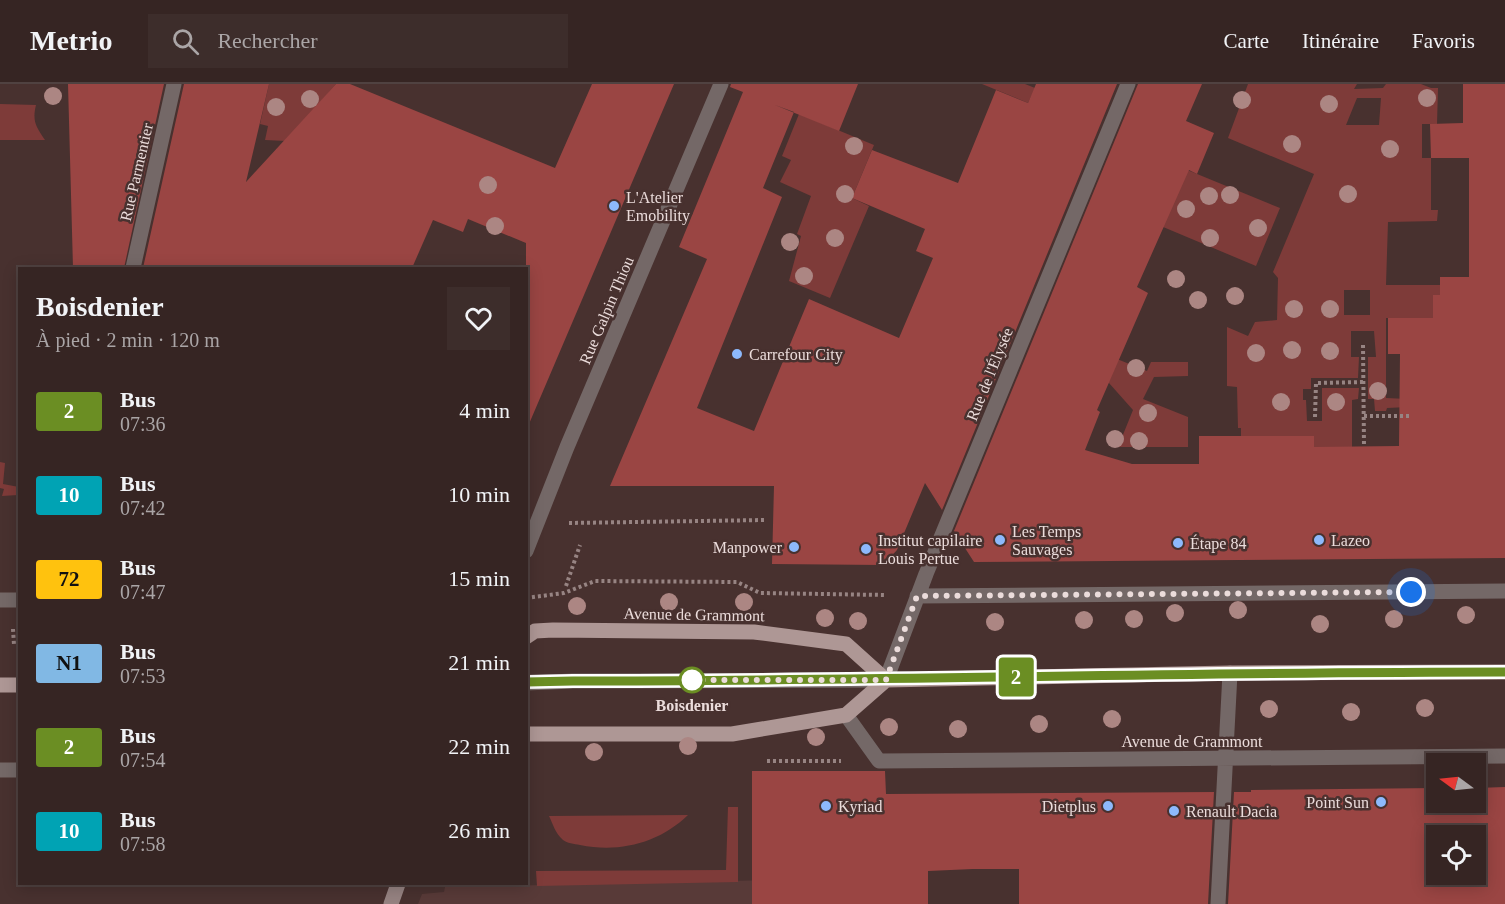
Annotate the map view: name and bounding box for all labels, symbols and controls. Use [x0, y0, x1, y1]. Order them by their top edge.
search box [148, 14, 568, 68]
text: Metrio [30, 25, 112, 56]
icon: search [169, 25, 202, 58]
text: Rechercher [217, 28, 318, 53]
text: Carte [1224, 29, 1269, 53]
text: Itinéraire [1302, 29, 1379, 53]
text: Favoris [1412, 29, 1475, 53]
street label: Rue Parmentier [117, 121, 156, 223]
place label: L'Atelier Emobility [626, 189, 690, 225]
marker: L'Atelier Emobility [607, 199, 621, 213]
street label: Rue Galpin Thiou [576, 254, 638, 367]
button: heart [447, 287, 510, 350]
text: Boisdenier [36, 291, 164, 322]
street label: Rue de l'Élysée [962, 325, 1017, 424]
text: À pied · 2 min · 120 m [36, 329, 220, 351]
place label: Carrefour City [749, 346, 843, 364]
marker: Carrefour City [730, 347, 744, 361]
text: Bus [120, 387, 155, 412]
text: 4 min [459, 398, 510, 423]
text: 2 [64, 399, 74, 423]
text: 07:36 [120, 413, 166, 435]
text: Bus [120, 471, 155, 496]
text: 10 min [448, 482, 510, 507]
text: 10 [59, 483, 80, 507]
text: 07:42 [120, 497, 166, 519]
place label: Les Temps Sauvages [1012, 523, 1081, 559]
place label: Institut capilaire Louis Pertue [878, 532, 982, 567]
place label: Lazeo [1331, 532, 1370, 549]
marker: Les Temps Sauvages [993, 533, 1007, 547]
marker: Lazeo [1312, 533, 1326, 547]
place label: Étape 84 [1190, 534, 1246, 553]
marker: Étape 84 [1171, 536, 1185, 550]
place label: Manpower [713, 539, 783, 557]
marker: Manpower [787, 540, 801, 554]
marker: Institut capilaire Louis Pertue [859, 542, 873, 556]
text: Bus [120, 555, 155, 580]
text: 15 min [448, 566, 510, 591]
text: 72 [59, 567, 80, 591]
your location [1396, 577, 1426, 607]
text: 07:47 [120, 581, 166, 603]
street label: Avenue de Grammont [623, 605, 765, 624]
text: Bus [120, 639, 155, 664]
text: 21 min [448, 650, 510, 675]
text: N1 [56, 651, 82, 675]
line badge: 2 [996, 658, 1036, 696]
text: 07:53 [120, 665, 166, 687]
text: 2 [1011, 665, 1021, 689]
marker: Boisdenier [679, 667, 705, 693]
place label: Boisdenier [656, 697, 728, 714]
text: Bus [120, 723, 155, 748]
street label: Avenue de Grammont [1122, 733, 1263, 750]
text: 22 min [448, 734, 510, 759]
text: 2 [64, 735, 74, 759]
text: 07:54 [120, 749, 166, 771]
north arrow [1426, 753, 1486, 813]
map controls [1426, 753, 1486, 885]
place label: Point Sun [1306, 794, 1369, 811]
marker: Point Sun [1374, 795, 1388, 809]
place label: Kyriad [838, 798, 882, 816]
place label: Dietplus [1042, 798, 1096, 816]
marker: Kyriad [819, 799, 833, 813]
marker: Dietplus [1101, 799, 1115, 813]
place label: Renault Dacia [1186, 803, 1277, 820]
marker: Renault Dacia [1167, 804, 1181, 818]
text: Bus [120, 807, 155, 832]
text: 26 min [448, 818, 510, 843]
text: 10 [59, 819, 80, 843]
button: locate [1426, 825, 1486, 885]
text: 07:58 [120, 833, 166, 855]

